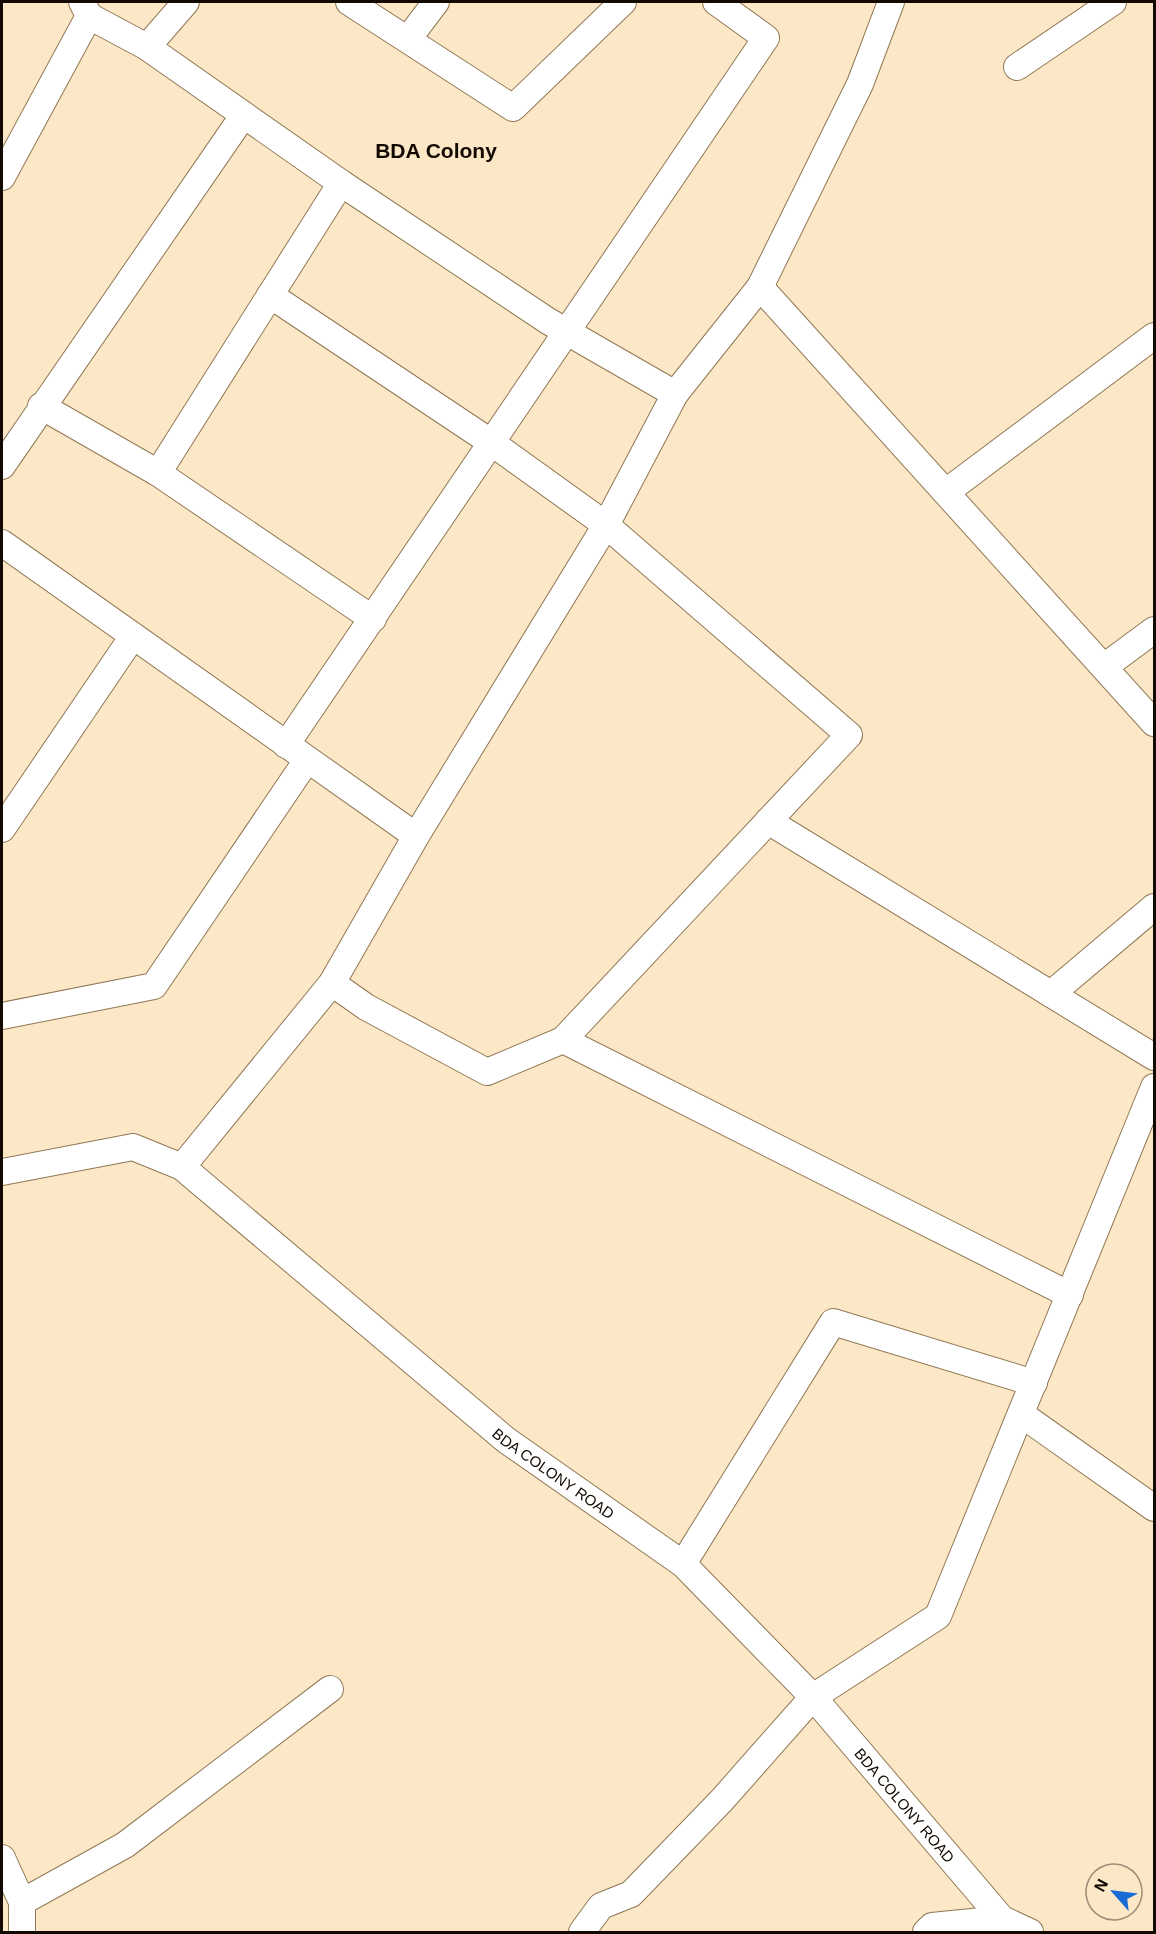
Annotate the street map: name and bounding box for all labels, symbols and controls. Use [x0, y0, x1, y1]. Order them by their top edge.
district label: BDA Colony [375, 139, 497, 162]
street label: BDA COLONY ROAD [490, 1424, 618, 1522]
street label: BDA COLONY ROAD [852, 1744, 959, 1866]
north arrow [1084, 1862, 1144, 1922]
text: N [1091, 1876, 1111, 1894]

